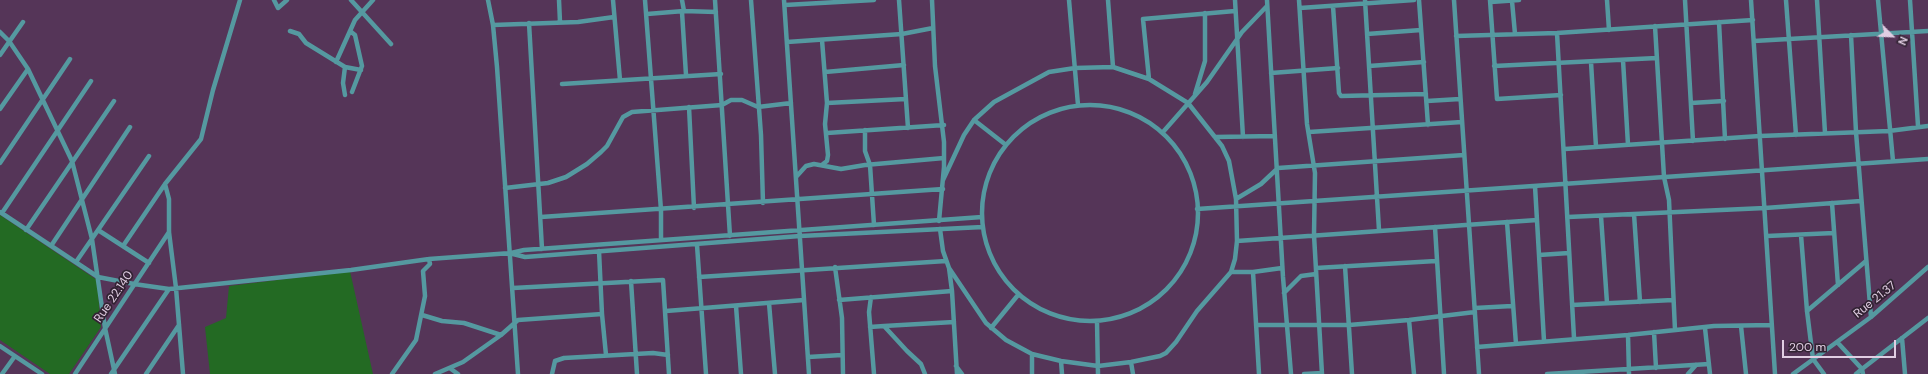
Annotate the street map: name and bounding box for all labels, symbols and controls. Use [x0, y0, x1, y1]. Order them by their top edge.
north arrow [1872, 16, 1912, 56]
text: N [1895, 34, 1911, 47]
street label: Rue 22.140 [91, 268, 137, 326]
street label: Rue 21.37 [1851, 279, 1899, 321]
scale bar [1784, 332, 1898, 358]
text: 200 m [1789, 339, 1826, 355]

